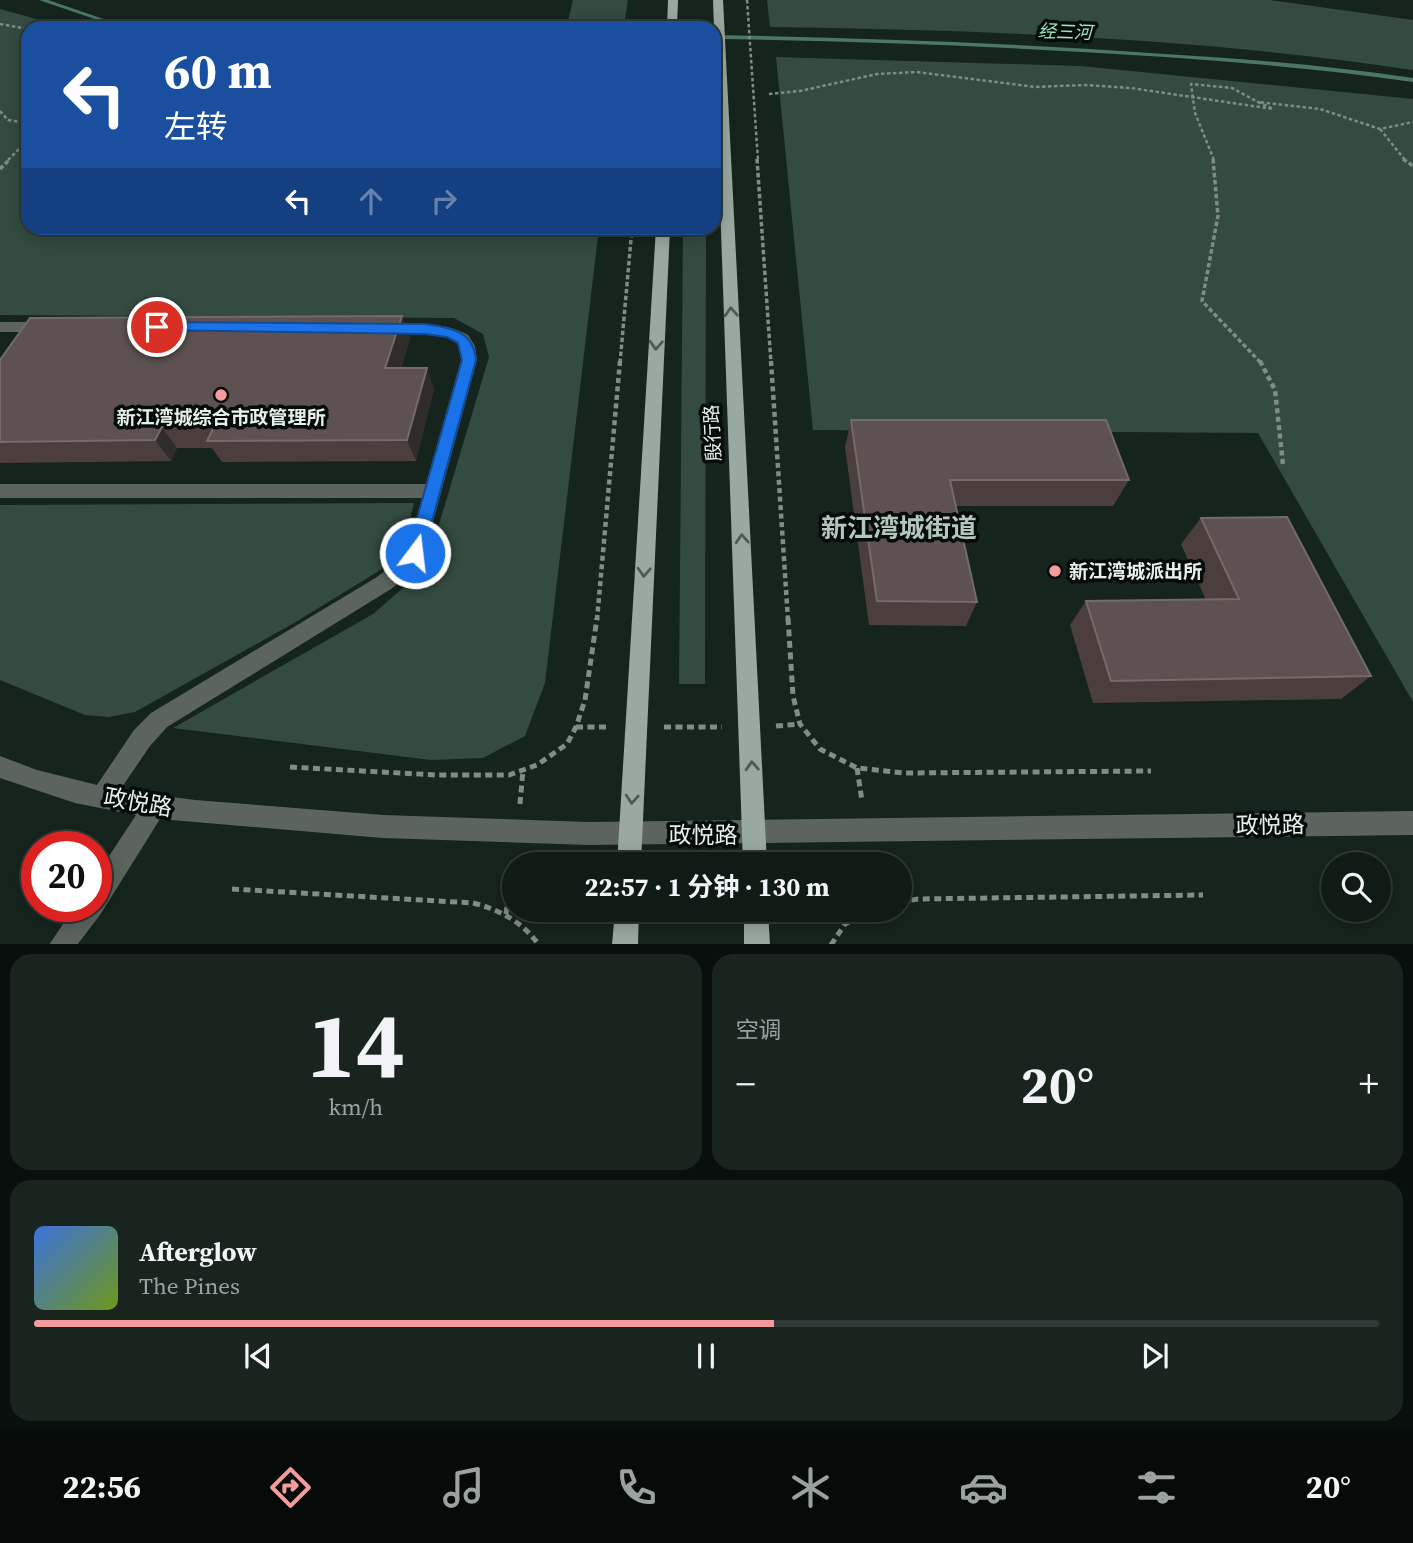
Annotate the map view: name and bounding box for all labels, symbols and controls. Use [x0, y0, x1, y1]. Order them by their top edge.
water label: 经三河 [1038, 18, 1095, 45]
text: 60 m [164, 37, 272, 104]
icon: left [49, 49, 140, 140]
text: 左转 [164, 105, 228, 149]
icon: left [279, 182, 317, 220]
icon: ahead [352, 182, 390, 220]
icon: right [425, 182, 463, 220]
pin [127, 297, 187, 357]
one-way arrow [724, 306, 739, 317]
icon: arrive [138, 308, 176, 346]
one-way arrow [649, 339, 664, 350]
marker: 新江湾城综合市政管理所 [213, 387, 229, 403]
place label: 新江湾城综合市政管理所 [116, 404, 326, 430]
street label: 殷行路 [698, 404, 726, 462]
district label: 新江湾城街道 [821, 510, 977, 546]
position arrow [378, 516, 452, 590]
one-way arrow [735, 533, 750, 544]
place label: 新江湾城派出所 [1069, 558, 1202, 584]
marker: 新江湾城派出所 [1047, 563, 1063, 579]
one-way arrow [637, 567, 652, 578]
one-way arrow [744, 760, 759, 771]
street label: 政悦路 [101, 780, 175, 824]
one-way arrow [625, 794, 640, 805]
street label: 政悦路 [1235, 808, 1305, 842]
street label: 政悦路 [669, 819, 738, 851]
speed limit sign: 20 [21, 831, 112, 922]
map controls [1321, 852, 1391, 922]
button: search [1321, 852, 1391, 922]
text: 22:57 · 1 分钟 · 130 m [584, 869, 830, 905]
text: 14 [306, 983, 405, 1107]
text: 空调 [736, 1014, 782, 1046]
text: 20° [1021, 1049, 1094, 1120]
text: − [736, 1058, 756, 1110]
text: + [1359, 1058, 1379, 1110]
text: km/h [328, 1091, 383, 1123]
text: Afterglow [139, 1234, 257, 1270]
text: The Pines [139, 1270, 240, 1302]
icon: previous [239, 1337, 277, 1375]
icon: pause [687, 1337, 725, 1375]
icon: next [1136, 1337, 1174, 1375]
icon: directions [266, 1463, 315, 1512]
icon: music [439, 1463, 488, 1512]
icon: phone [612, 1463, 661, 1512]
icon: climate [786, 1463, 835, 1512]
icon: car [959, 1463, 1008, 1512]
icon: filters [1132, 1463, 1181, 1512]
text: 22:56 [62, 1465, 141, 1509]
text: 20° [1306, 1465, 1351, 1509]

